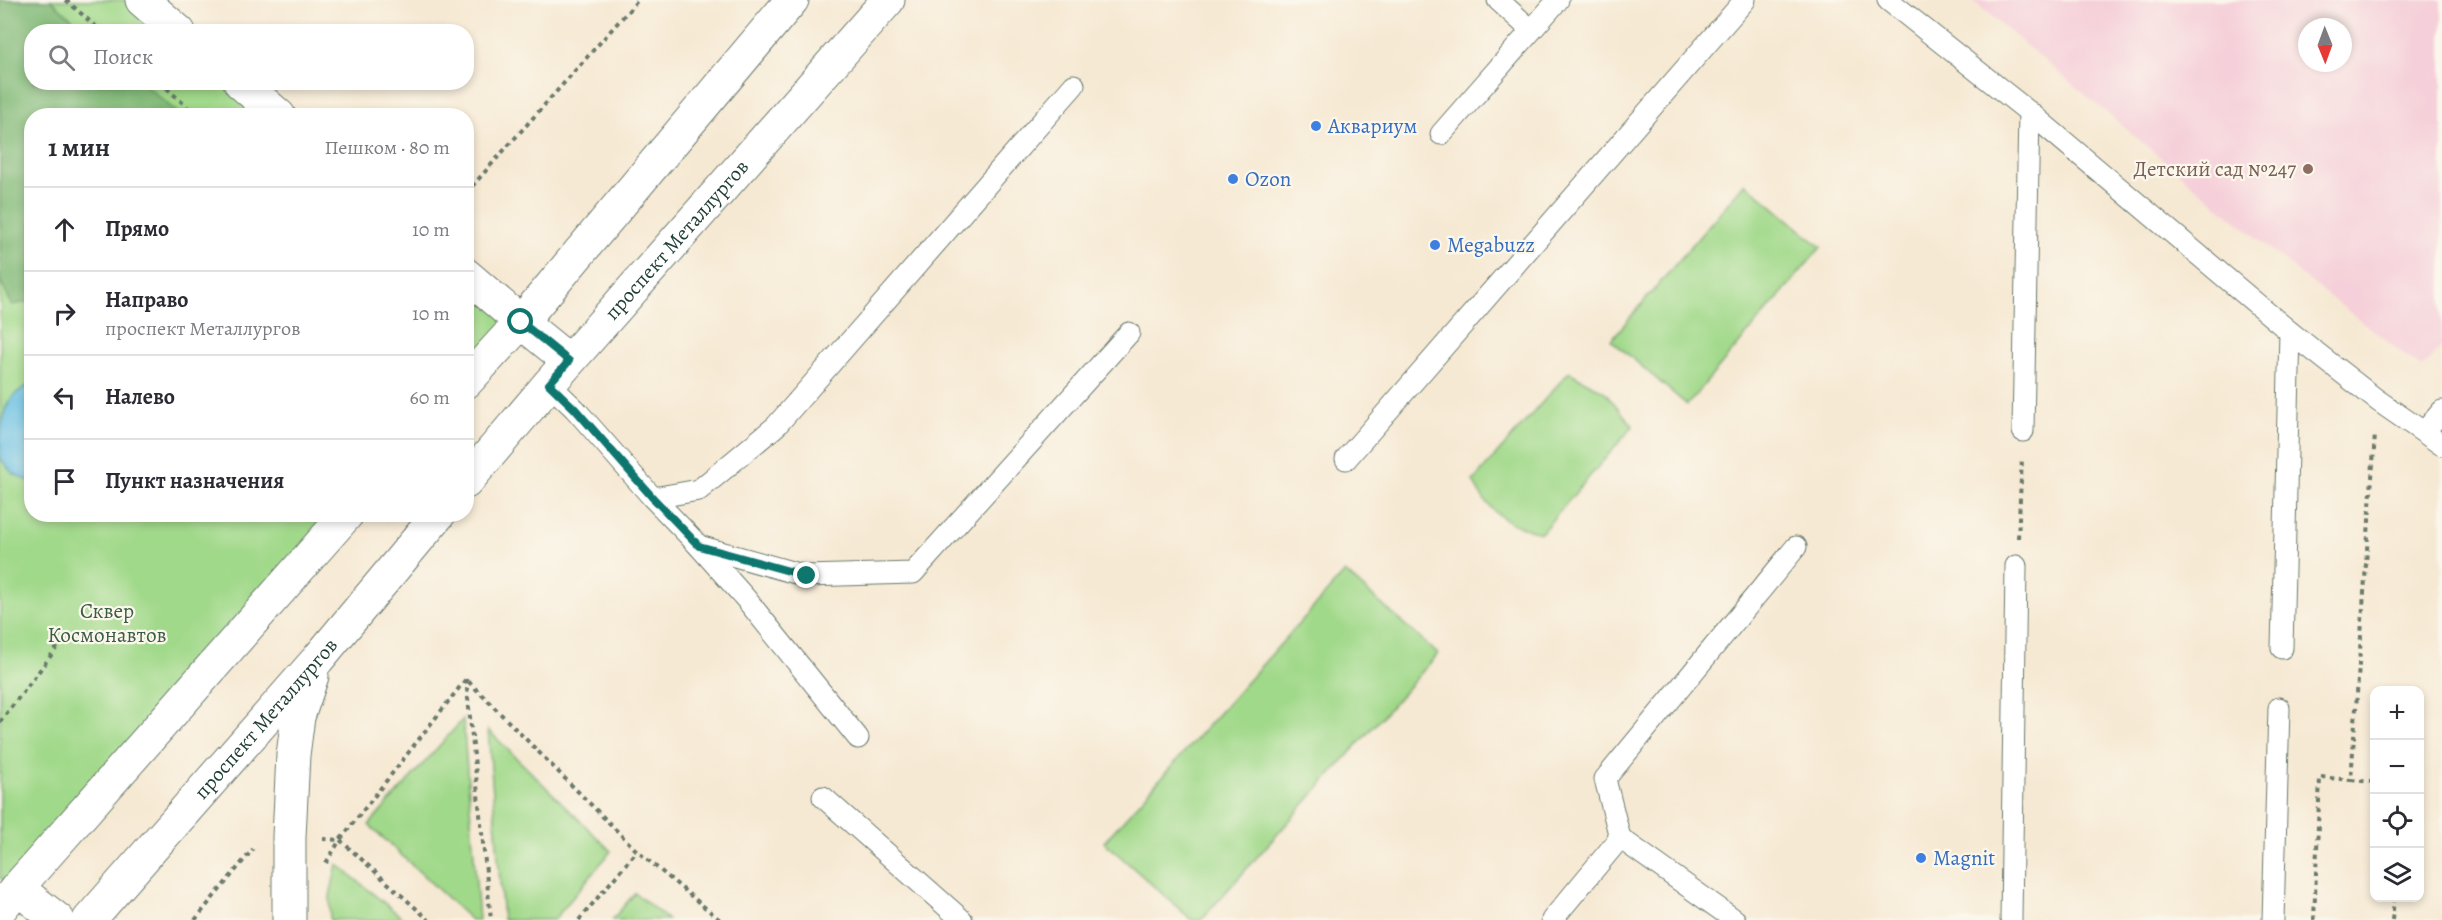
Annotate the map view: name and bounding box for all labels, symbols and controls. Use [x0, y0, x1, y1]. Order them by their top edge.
north arrow [2298, 18, 2352, 72]
search box [24, 24, 474, 90]
icon: search [45, 41, 78, 74]
text: Поиск [93, 42, 153, 72]
place label: Аквариум [1327, 112, 1417, 140]
marker: Аквариум [1309, 119, 1323, 133]
text: 1 мин [48, 130, 110, 165]
text: Пешком · 80 m [324, 134, 450, 161]
street label: проспект Металлургов [598, 153, 755, 326]
place label: Детский сад №247 [2134, 155, 2296, 183]
marker: Детский сад №247 [2301, 162, 2315, 176]
place label: Ozon [1245, 165, 1291, 193]
marker: Ozon [1226, 172, 1240, 186]
icon: ahead [48, 213, 81, 246]
text: Прямо [105, 214, 169, 244]
text: 10 m [412, 216, 450, 243]
place label: Megabuzz [1447, 231, 1535, 259]
marker: Megabuzz [1428, 238, 1442, 252]
text: Направо [105, 285, 188, 315]
icon: right [48, 297, 81, 330]
text: 10 m [412, 300, 450, 327]
route start [507, 308, 533, 334]
text: проспект Металлургов [105, 315, 301, 342]
icon: left [48, 381, 81, 414]
text: Налево [105, 382, 175, 412]
text: 60 m [410, 384, 450, 411]
icon: arrive [48, 465, 81, 498]
text: Пункт назначения [105, 466, 284, 496]
route end [793, 562, 819, 588]
park label: Сквер Космонавтов [48, 597, 167, 649]
street label: проспект Металлургов [187, 632, 344, 805]
map controls [2370, 686, 2424, 902]
button: + [2370, 686, 2424, 740]
button: − [2370, 740, 2424, 794]
button: locate [2370, 794, 2424, 848]
place label: Magnit [1933, 844, 1995, 872]
button: layers [2370, 848, 2424, 902]
marker: Magnit [1914, 851, 1928, 865]

